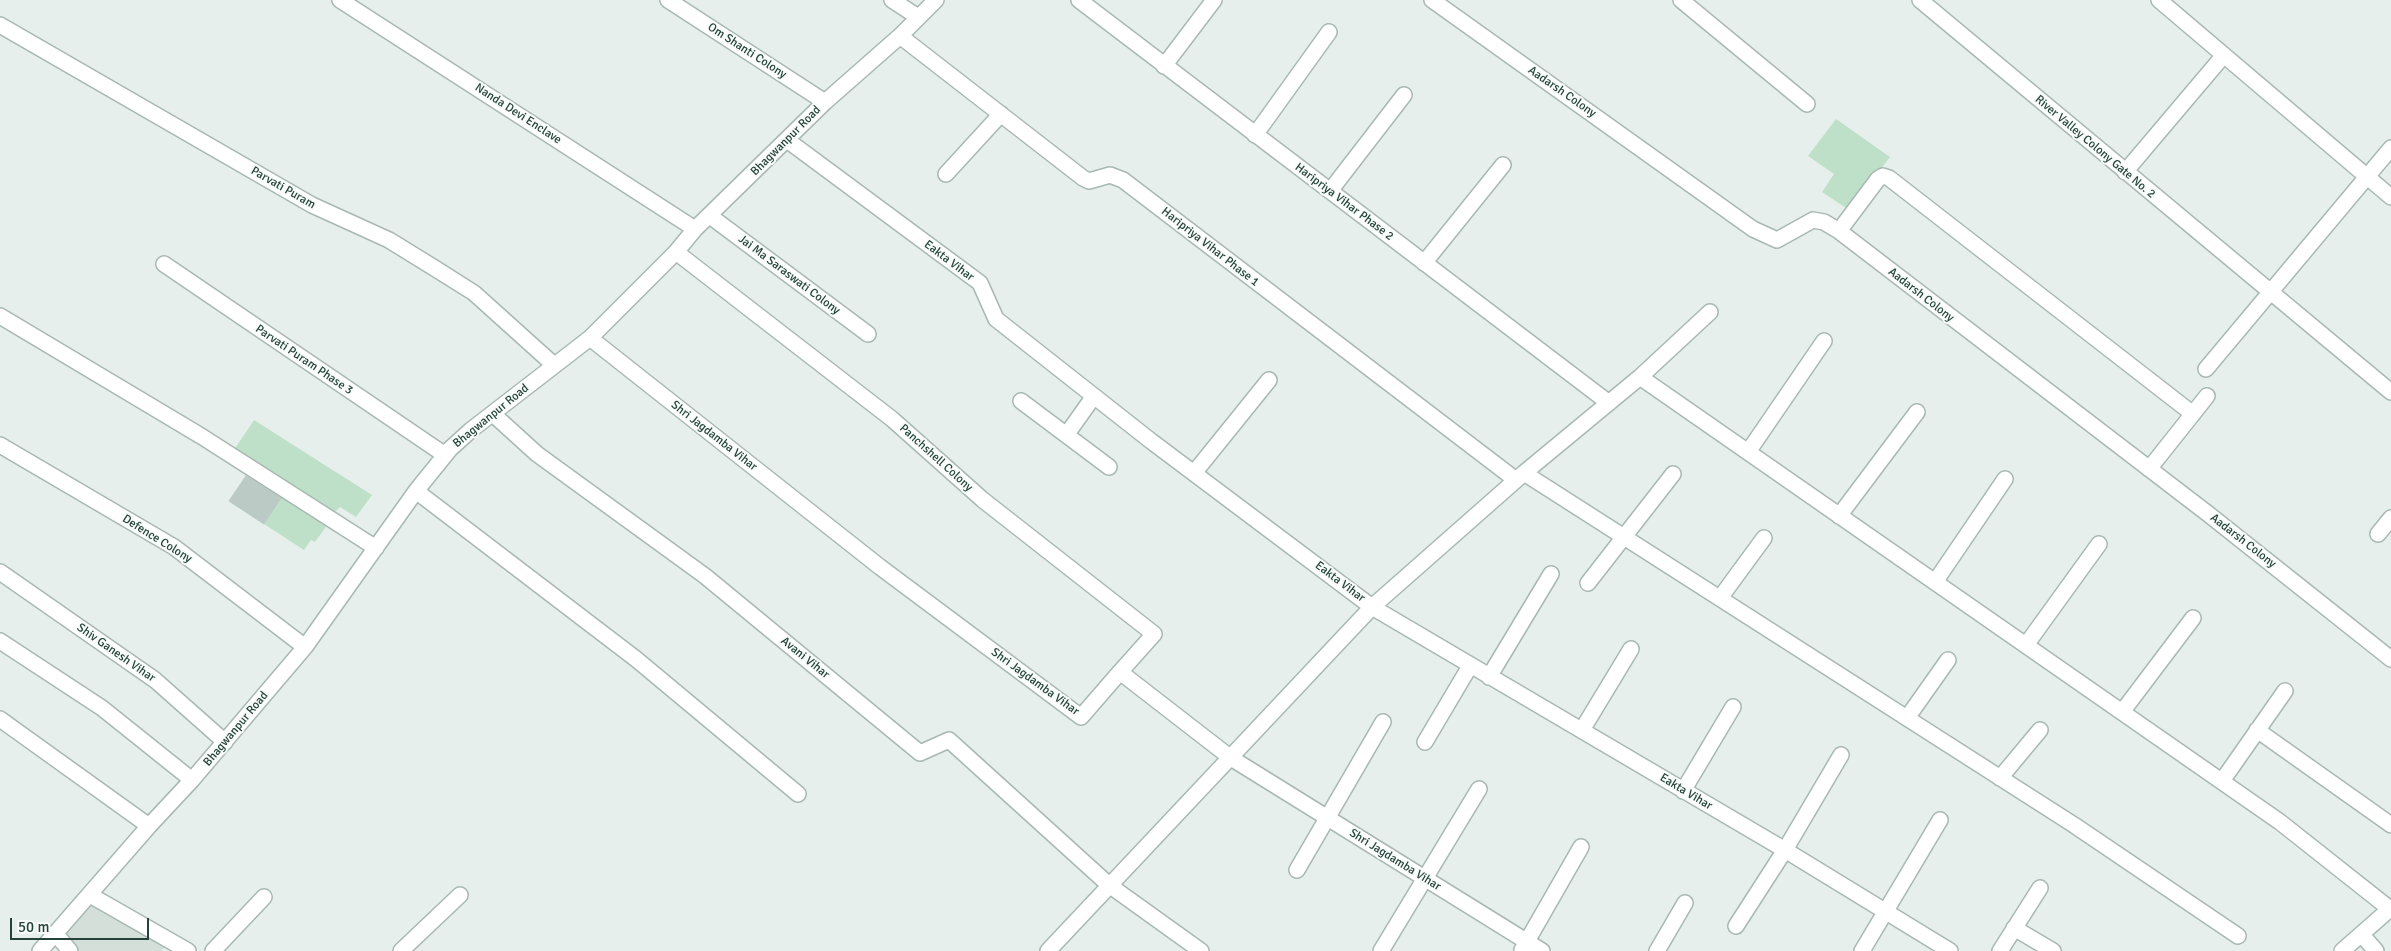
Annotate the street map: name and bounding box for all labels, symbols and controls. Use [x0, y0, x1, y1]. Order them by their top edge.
street label: Om Shanti Colony [705, 20, 789, 82]
street label: Aadarsh Colony [1525, 63, 1599, 121]
street label: Nanda Devi Enclave [472, 81, 564, 147]
street label: River Valley Colony Gate No. 2 [2032, 92, 2158, 202]
street label: Bhagwanpur Road [748, 103, 824, 179]
street label: Haripriya Vihar Phase 2 [1292, 160, 1396, 244]
street label: Parvati Puram [248, 164, 318, 212]
street label: Haripriya Vihar Phase 1 [1158, 204, 1262, 290]
street label: Jai Ma Saraswati Colony [735, 232, 843, 318]
street label: Eakta Vihar [921, 238, 977, 284]
street label: Aadarsh Colony [1885, 265, 1957, 325]
street label: Parvati Puram Phase 3 [252, 322, 356, 398]
street label: Bhagwanpur Road [450, 381, 532, 451]
street label: Shri Jagdamba Vihar [668, 398, 760, 474]
street label: Panchshell Colony [896, 421, 976, 495]
street label: Aadarsh Colony [2207, 511, 2279, 571]
street label: Defence Colony [119, 512, 195, 566]
street label: Eakta Vihar [1312, 559, 1368, 605]
street label: Shiv Ganesh Vihar [74, 621, 158, 685]
street label: Avani Vihar [778, 634, 832, 682]
street label: Shri Jagdamba Vihar [988, 645, 1082, 719]
street label: Bhagwanpur Road [201, 689, 271, 769]
street label: Eakta Vihar [1657, 771, 1715, 813]
street label: Shri Jagdamba Vihar [1346, 826, 1444, 894]
scale bar [12, 908, 151, 940]
text: 50 m [18, 918, 49, 936]

